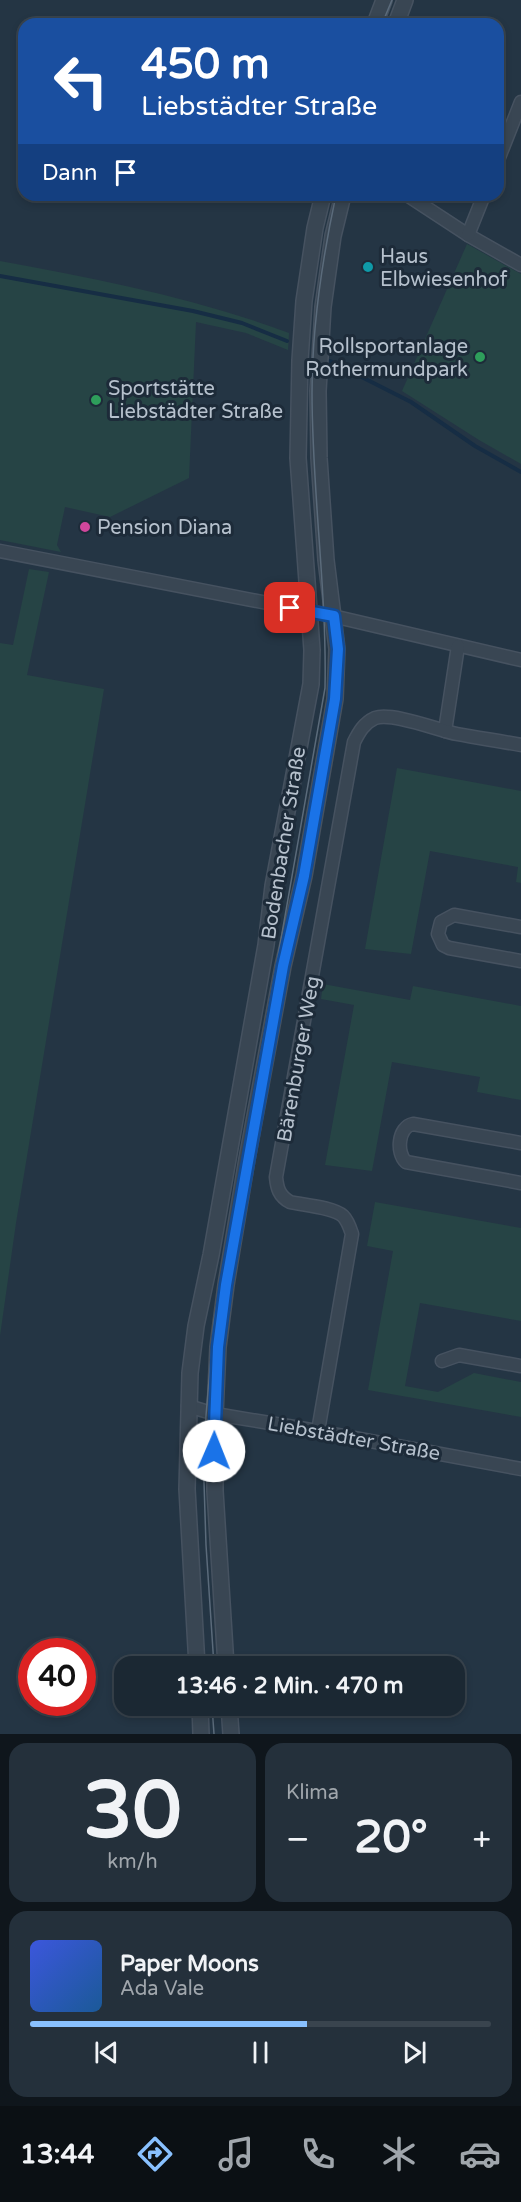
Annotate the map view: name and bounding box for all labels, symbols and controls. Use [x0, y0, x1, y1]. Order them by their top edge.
text: 450 m [141, 39, 270, 90]
icon: left [42, 42, 120, 120]
text: Liebstädter Straße [141, 90, 377, 123]
icon: arrive [109, 156, 142, 189]
text: Dann [42, 160, 97, 186]
place label: Haus Elbwiesenhof [380, 245, 508, 292]
marker: Haus Elbwiesenhof [361, 260, 375, 274]
place label: Rollsportanlage Rothermundpark [305, 335, 468, 382]
marker: Rollsportanlage Rothermundpark [473, 350, 487, 364]
place label: Sportstätte Liebstädter Straße [108, 377, 283, 424]
marker: Sportstätte Liebstädter Straße [89, 393, 103, 407]
place label: Pension Diana [97, 516, 232, 540]
marker: Pension Diana [78, 520, 92, 534]
pin [264, 582, 315, 633]
icon: arrive [273, 591, 306, 624]
street label: Bodenbacher Straße [257, 745, 311, 941]
street label: Bärenburger Weg [273, 974, 325, 1144]
street label: Liebstädter Straße [266, 1412, 442, 1466]
position arrow [182, 1419, 246, 1483]
speed limit sign: 40 [18, 1638, 96, 1716]
text: 13:46 · 2 Min. · 470 m [176, 1673, 403, 1699]
text: 30 [84, 1764, 181, 1858]
text: Klima [286, 1781, 339, 1805]
text: 20° [354, 1811, 428, 1865]
text: − [286, 1820, 310, 1859]
text: + [472, 1820, 491, 1859]
text: km/h [107, 1850, 158, 1874]
text: Paper Moons [120, 1951, 259, 1977]
text: Ada Vale [120, 1977, 204, 2001]
icon: previous [90, 2036, 123, 2069]
icon: pause [244, 2036, 277, 2069]
icon: next [398, 2036, 431, 2069]
icon: directions [134, 2133, 176, 2175]
icon: music [215, 2133, 257, 2175]
icon: phone [297, 2133, 339, 2175]
icon: climate [378, 2133, 420, 2175]
icon: car [459, 2133, 501, 2175]
text: 13:44 [20, 2138, 95, 2171]

